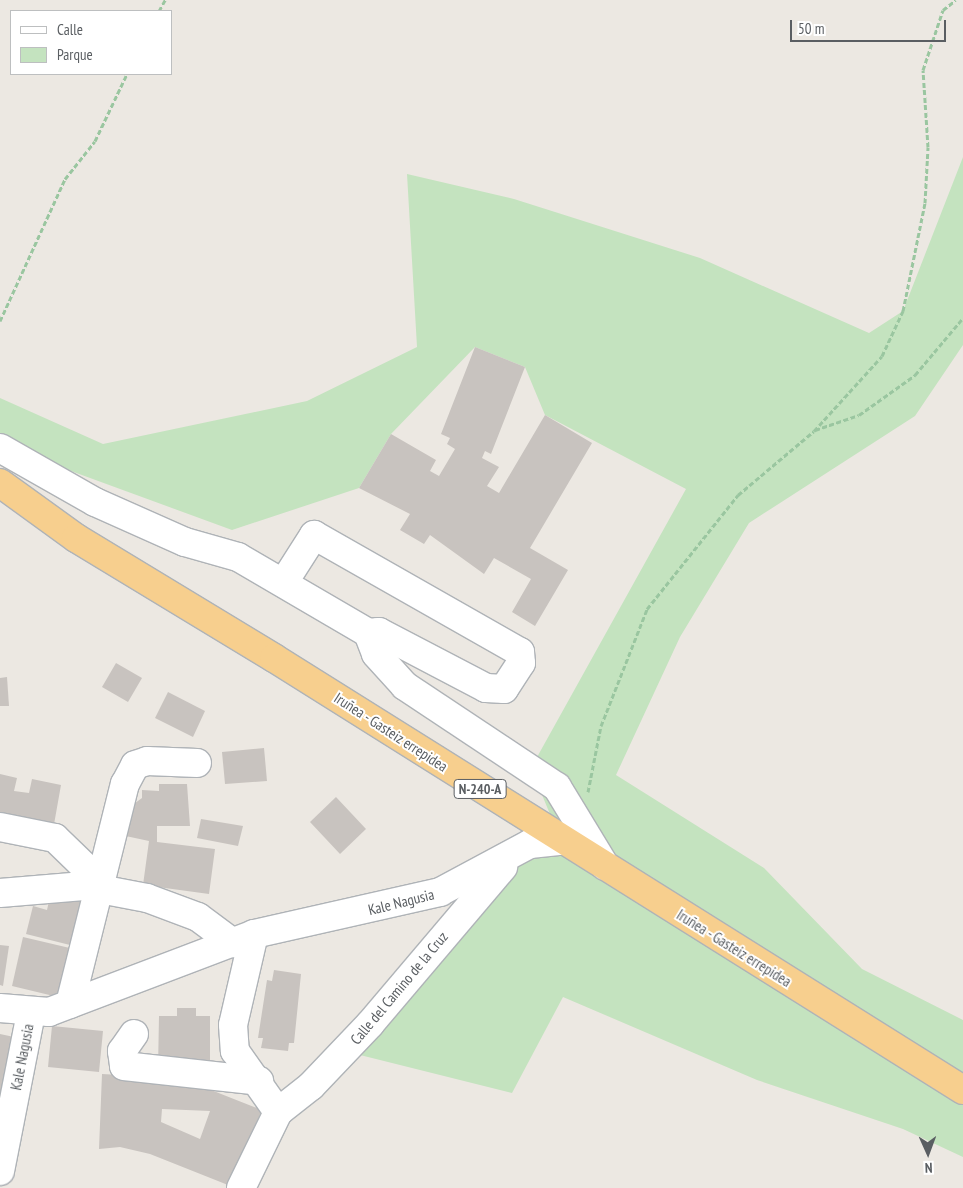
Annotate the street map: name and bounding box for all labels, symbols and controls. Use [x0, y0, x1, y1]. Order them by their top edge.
legend [10, 10, 172, 75]
scale bar [793, 10, 949, 42]
text: 50 m [798, 19, 824, 38]
text: Calle [57, 20, 83, 39]
text: Parque [57, 45, 93, 64]
street label: Iruñea - Gasteiz errepidea [330, 688, 452, 776]
road number: N-240-A [452, 778, 508, 801]
street label: Kale Nagusia [366, 885, 436, 919]
street label: Iruñea - Gasteiz errepidea [673, 905, 795, 991]
street label: Calle del Camino de la Cruz [347, 928, 451, 1048]
street label: Kale Nagusia [7, 1022, 37, 1092]
north arrow [903, 1128, 953, 1178]
text: N [924, 1159, 933, 1177]

